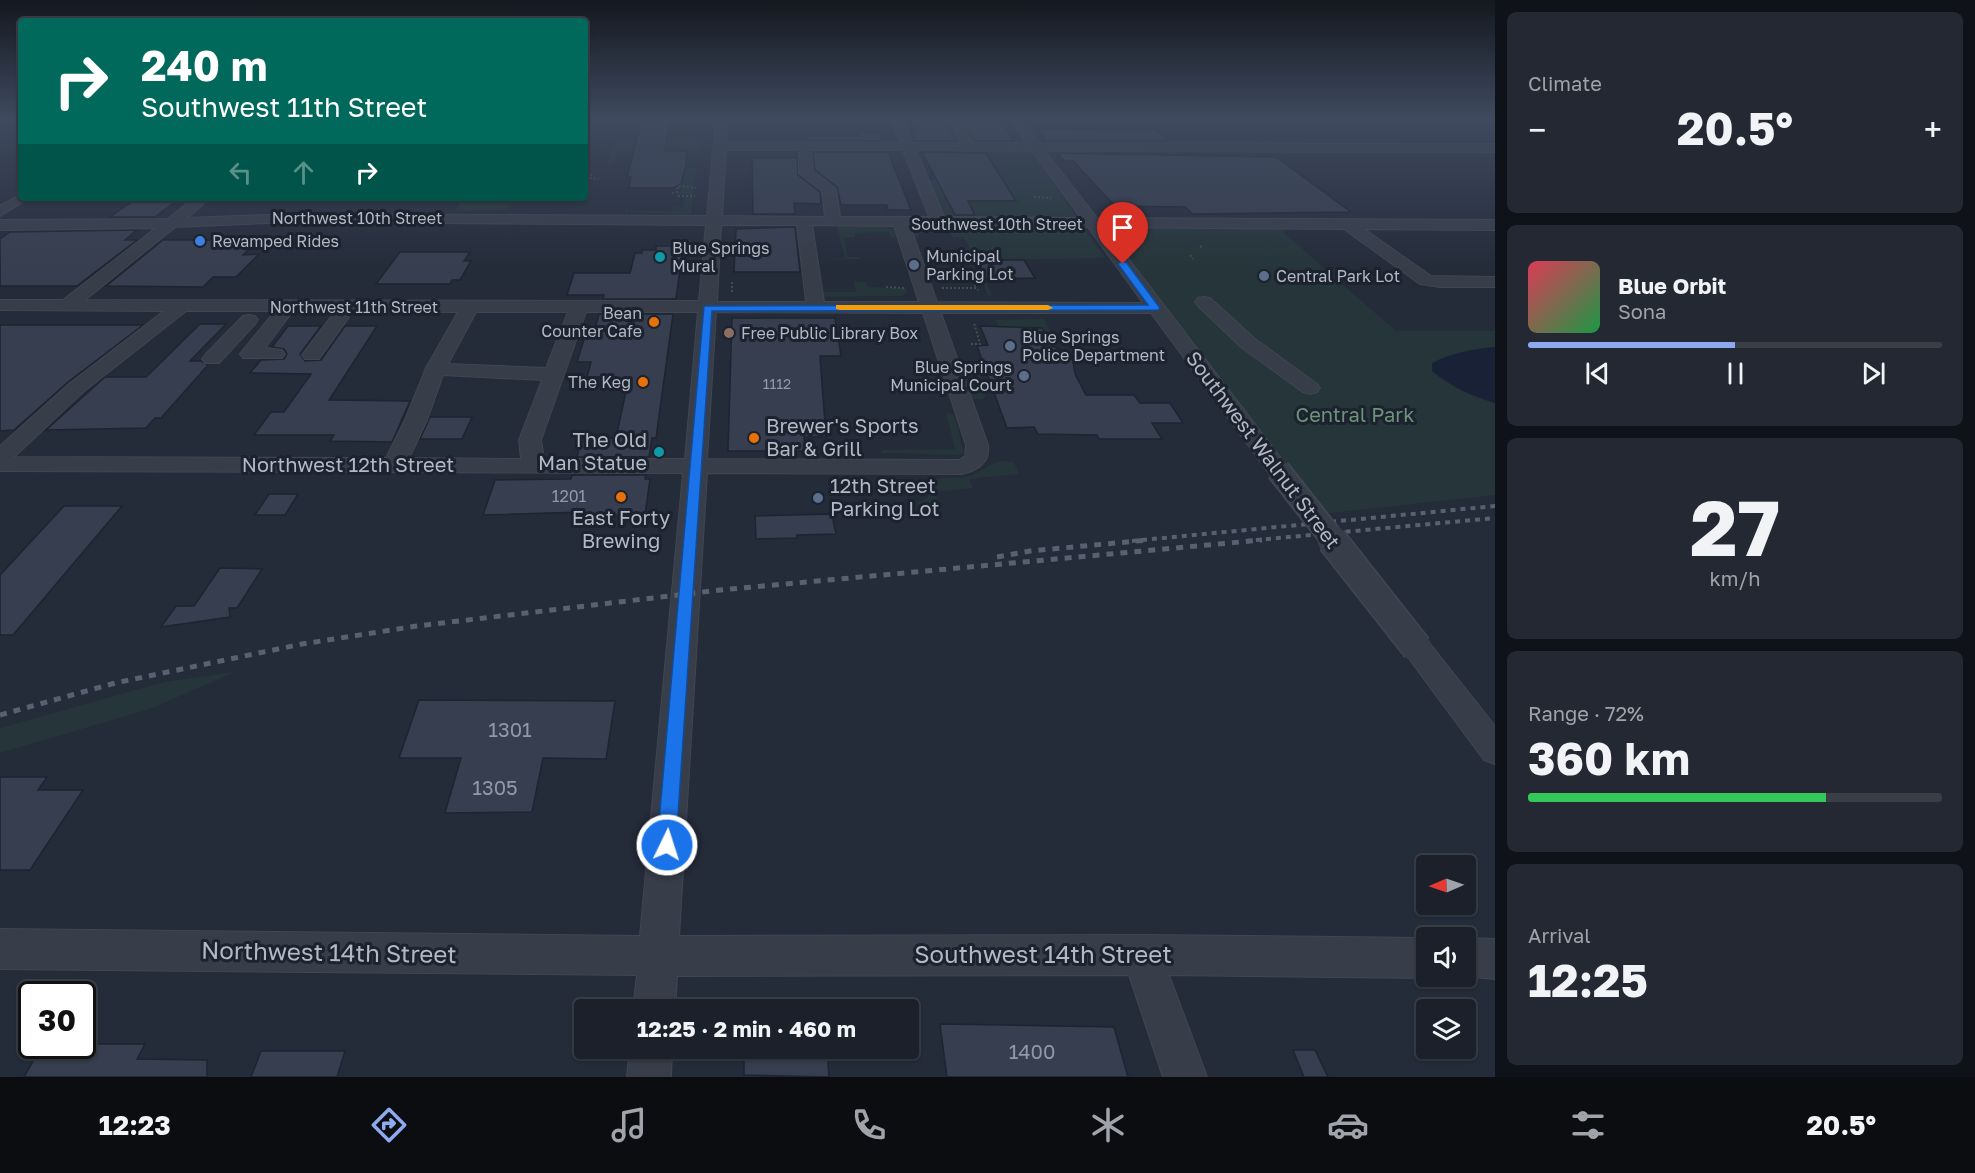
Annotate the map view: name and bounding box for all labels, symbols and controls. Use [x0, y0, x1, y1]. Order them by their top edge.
text: 240 m [141, 40, 267, 90]
icon: right [42, 42, 120, 120]
text: Climate [1528, 71, 1602, 95]
text: Southwest 11th Street [141, 91, 427, 123]
text: 20.5° [1677, 101, 1793, 155]
text: − [1528, 110, 1546, 149]
text: + [1924, 110, 1942, 149]
icon: left [224, 156, 257, 189]
icon: ahead [287, 156, 320, 189]
icon: right [350, 156, 383, 189]
pin [1097, 202, 1148, 264]
street label: Northwest 10th Street [272, 208, 442, 228]
icon: arrive [1106, 211, 1139, 244]
street label: Southwest 10th Street [911, 214, 1083, 234]
place label: Revamped Rides [212, 231, 339, 251]
marker: Revamped Rides [193, 234, 207, 248]
place label: Blue Springs Mural [672, 238, 770, 276]
place label: Municipal Parking Lot [926, 246, 1014, 284]
marker: Blue Springs Mural [653, 250, 667, 264]
marker: Municipal Parking Lot [907, 258, 921, 272]
place label: Central Park Lot [1276, 266, 1400, 286]
marker: Central Park Lot [1257, 269, 1271, 283]
text: Blue Orbit [1618, 272, 1726, 299]
street label: Northwest 11th Street [270, 297, 438, 317]
text: Sona [1618, 299, 1666, 323]
place label: Bean Counter Cafe [541, 303, 642, 341]
marker: Bean Counter Cafe [647, 315, 661, 329]
place label: Free Public Library Box [741, 323, 918, 343]
marker: Free Public Library Box [722, 326, 736, 340]
place label: Blue Springs Police Department [1022, 327, 1165, 365]
marker: Blue Springs Police Department [1003, 339, 1017, 353]
street label: Southwest Walnut Street [1182, 346, 1346, 553]
place label: Blue Springs Municipal Court [890, 357, 1012, 395]
icon: previous [1581, 357, 1614, 390]
icon: pause [1719, 357, 1752, 390]
icon: next [1857, 357, 1890, 390]
marker: Blue Springs Municipal Court [1017, 369, 1031, 383]
place label: The Keg [568, 372, 631, 392]
marker: The Keg [636, 375, 650, 389]
house number: 1112 [763, 375, 791, 392]
park label: Central Park [1296, 402, 1414, 426]
place label: Brewer's Sports Bar & Grill [766, 413, 919, 460]
place label: The Old Man Statue [538, 427, 647, 474]
marker: Brewer's Sports Bar & Grill [747, 431, 761, 445]
marker: The Old Man Statue [652, 445, 666, 459]
street label: Northwest 12th Street [242, 452, 454, 476]
place label: 12th Street Parking Lot [830, 473, 939, 520]
text: 27 [1690, 480, 1780, 573]
house number: 1201 [552, 486, 587, 506]
marker: East Forty Brewing [614, 490, 628, 504]
marker: 12th Street Parking Lot [811, 491, 825, 505]
place label: East Forty Brewing [572, 505, 670, 552]
text: km/h [1710, 566, 1760, 590]
text: Range · 72% [1528, 701, 1644, 725]
house number: 1301 [488, 717, 532, 741]
text: 360 km [1528, 731, 1690, 785]
house number: 1305 [472, 775, 518, 799]
position arrow [635, 813, 699, 877]
north arrow [1416, 855, 1476, 915]
map controls [1416, 855, 1476, 1059]
text: Arrival [1528, 923, 1591, 947]
button: sound [1416, 927, 1476, 987]
street label: Northwest 14th Street [201, 935, 457, 968]
street label: Southwest 14th Street [914, 939, 1172, 968]
text: 12:25 [1528, 953, 1648, 1007]
speed limit sign: 30 [18, 981, 96, 1059]
button: layers [1416, 999, 1476, 1059]
text: 12:25 · 2 min · 460 m [637, 1015, 856, 1042]
house number: 1400 [1009, 1039, 1055, 1063]
icon: directions [368, 1104, 410, 1146]
icon: music [608, 1104, 650, 1146]
icon: phone [848, 1104, 890, 1146]
icon: climate [1087, 1104, 1129, 1146]
icon: car [1327, 1104, 1369, 1146]
icon: filters [1567, 1104, 1609, 1146]
text: 12:23 [99, 1109, 171, 1141]
text: 20.5° [1806, 1109, 1876, 1141]

